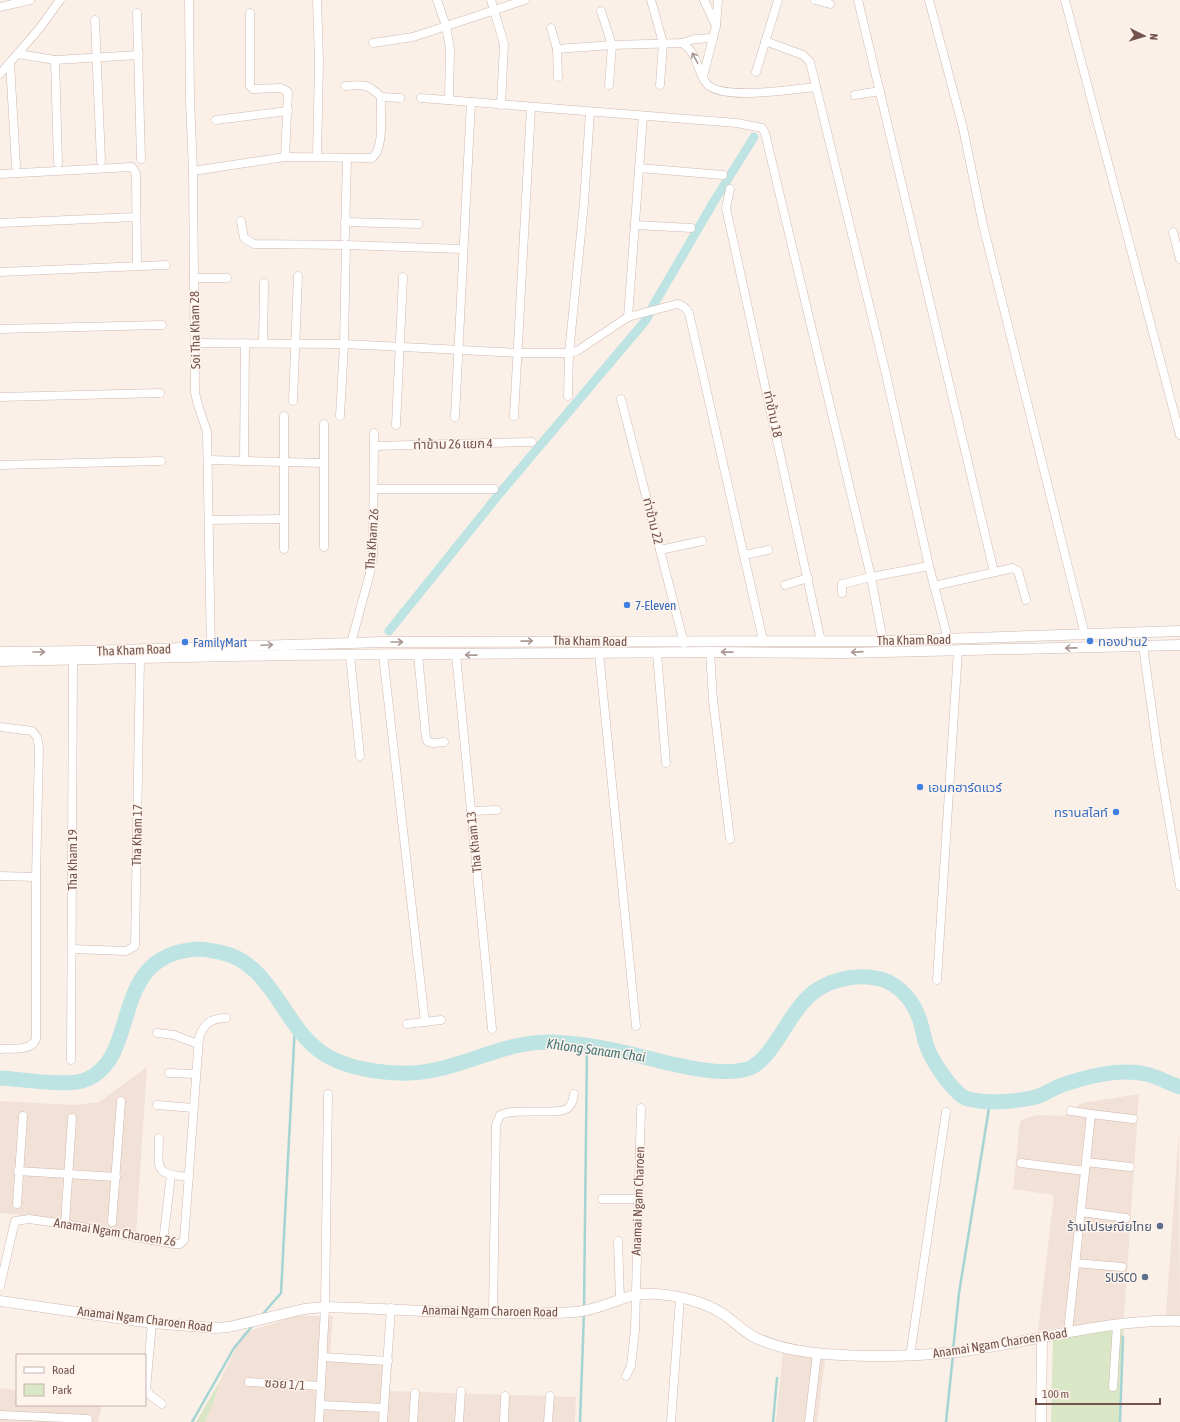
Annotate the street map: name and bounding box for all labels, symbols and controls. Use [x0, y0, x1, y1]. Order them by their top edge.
north arrow [1124, 16, 1164, 56]
text: N [1148, 33, 1160, 41]
one-way arrow [691, 52, 698, 64]
street label: Soi Tha Kham 28 [187, 291, 203, 369]
street label: ท่าข้าม 18 [761, 389, 785, 439]
street label: ท่าข้าม 26 แยก 4 [413, 436, 493, 452]
street label: ท่าข้าม 22 [640, 496, 666, 546]
street label: Tha Kham 26 [362, 508, 382, 570]
place label: 7-Eleven [635, 598, 676, 613]
marker: 7-Eleven [622, 600, 632, 610]
street label: Tha Kham Road [877, 632, 951, 648]
street label: Tha Kham Road [553, 633, 627, 649]
place label: ทองปาน2 [1098, 634, 1148, 649]
place label: FamilyMart [193, 635, 248, 650]
marker: ทองปาน2 [1085, 636, 1095, 646]
marker: FamilyMart [180, 637, 190, 647]
one-way arrow [390, 638, 403, 646]
one-way arrow [520, 638, 533, 645]
street label: Tha Kham Road [97, 641, 171, 659]
one-way arrow [260, 642, 273, 649]
one-way arrow [1065, 644, 1078, 652]
one-way arrow [32, 648, 45, 656]
one-way arrow [721, 649, 734, 656]
one-way arrow [851, 649, 864, 656]
one-way arrow [465, 651, 478, 658]
place label: เอนกฮาร์ดแวร์ [928, 780, 1002, 795]
marker: เอนกฮาร์ดแวร์ [915, 782, 925, 792]
street label: Tha Kham 17 [129, 804, 145, 866]
place label: ทรานสไลท์ [1054, 805, 1108, 820]
marker: ทรานสไลท์ [1111, 807, 1121, 817]
street label: Tha Kham 13 [463, 811, 485, 873]
street label: Tha Kham 19 [65, 829, 80, 891]
water label: Khlong Sanam Chai [546, 1035, 646, 1065]
street label: Anamai Ngam Charoen [629, 1146, 647, 1256]
street label: Anamai Ngam Charoen 26 [53, 1215, 177, 1249]
place label: ร้านไปรษณียไทย [1067, 1219, 1152, 1234]
marker: ร้านไปรษณียไทย [1155, 1221, 1165, 1231]
place label: SUSCO [1105, 1270, 1137, 1285]
marker: SUSCO [1140, 1272, 1150, 1282]
street label: Anamai Ngam Charoen Road [422, 1302, 558, 1320]
street label: Anamai Ngam Charoen Road [77, 1303, 213, 1335]
street label: Anamai Ngam Charoen Road [932, 1325, 1068, 1361]
legend [16, 1354, 146, 1406]
text: Road [52, 1363, 75, 1377]
street label: ซอย 1/1 [264, 1375, 306, 1393]
scale bar [1036, 1380, 1160, 1406]
text: Park [52, 1383, 73, 1397]
text: 100 m [1042, 1387, 1069, 1401]

